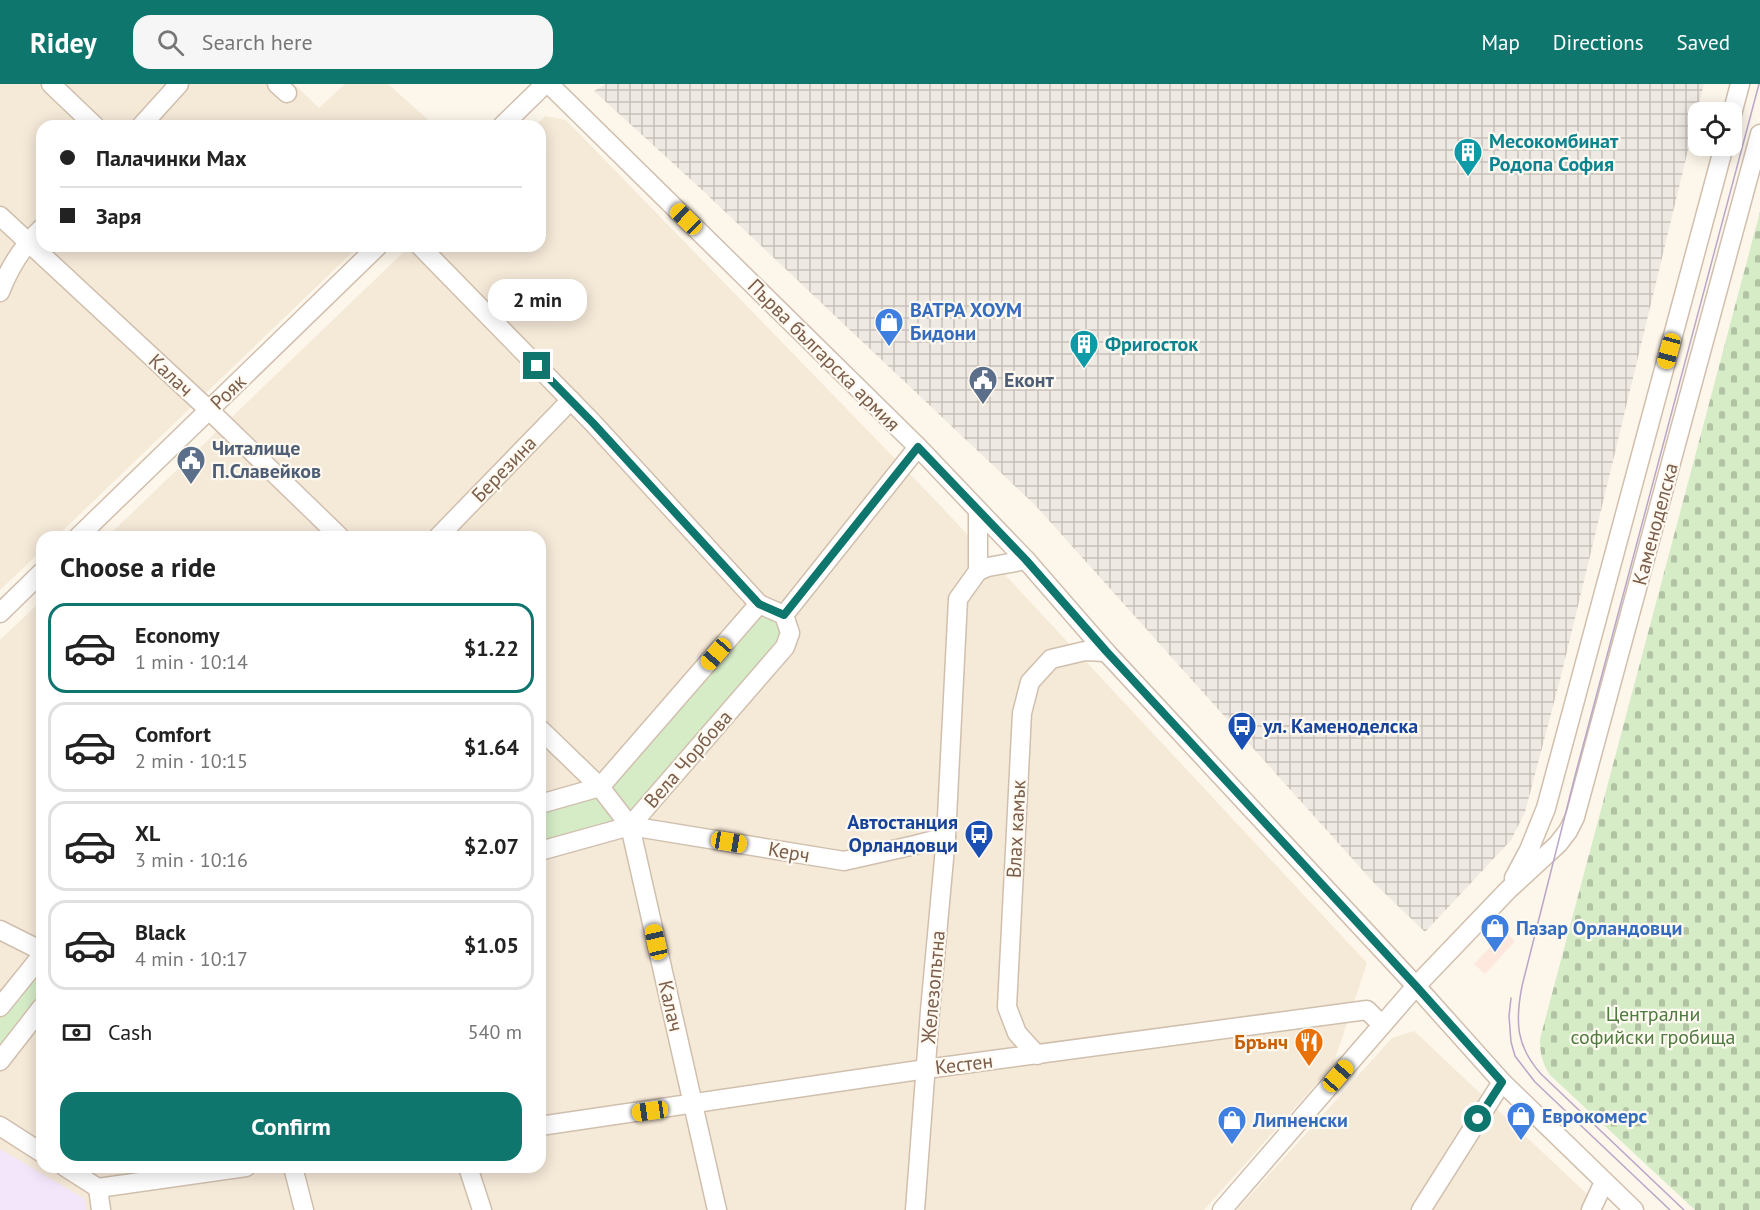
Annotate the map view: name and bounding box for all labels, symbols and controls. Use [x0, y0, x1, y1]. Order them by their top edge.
search box [133, 15, 553, 69]
text: Ridey [30, 24, 97, 61]
icon: search [154, 26, 187, 59]
text: Search here [202, 28, 313, 56]
text: Map [1481, 29, 1520, 56]
text: Directions [1553, 29, 1644, 56]
text: Saved [1677, 29, 1730, 56]
map controls [1688, 102, 1742, 156]
button: locate [1688, 102, 1742, 156]
place label: Месокомбинат Родопа София [1489, 128, 1619, 177]
building icon: Месокомбинат Родопа София [1452, 136, 1484, 178]
text: Палачинки Max [96, 144, 247, 172]
car [667, 200, 705, 238]
text: Заря [96, 202, 141, 230]
street label: Първа българска армия [742, 273, 906, 437]
callout: 2 min [488, 279, 586, 321]
text: 2 min [513, 287, 562, 313]
place label: ВАТРА ХОУМ Бидони [910, 297, 1022, 346]
shop icon: ВАТРА ХОУМ Бидони [873, 306, 905, 348]
building icon: Фригосток [1068, 328, 1100, 370]
place label: Фригосток [1105, 331, 1198, 357]
car [1656, 331, 1682, 371]
street label: Калач [143, 348, 199, 402]
route end [523, 352, 550, 379]
public building icon: Еконт [967, 364, 999, 406]
place label: Еконт [1004, 367, 1054, 393]
street label: Рояк [204, 368, 252, 415]
street label: Березина [466, 430, 542, 508]
place label: Читалище П.Славейков [212, 435, 321, 484]
public building icon: Читалище П.Славейков [175, 444, 207, 486]
street label: Каменоделска [1626, 460, 1684, 588]
text: Choose a ride [60, 550, 216, 584]
icon: car [63, 621, 117, 675]
text: Economy [135, 621, 219, 649]
text: $1.22 [464, 634, 519, 662]
car [697, 635, 735, 673]
text: 1 min · 10:14 [135, 649, 248, 675]
street label: Вела Чорбова [638, 705, 738, 813]
bus stop icon: ул. Каменоделска [1226, 710, 1258, 752]
place label: ул. Каменоделска [1262, 713, 1418, 739]
icon: car [63, 720, 117, 774]
text: Comfort [135, 720, 211, 748]
text: $1.64 [464, 733, 519, 761]
text: 2 min · 10:15 [135, 748, 248, 774]
street label: Влах камък [1000, 779, 1032, 879]
place label: Автостанция Орландовци [847, 809, 958, 858]
bus stop icon: Автостанция Орландовци [963, 818, 995, 860]
icon: car [63, 819, 117, 873]
text: XL [135, 819, 160, 847]
car [710, 830, 748, 854]
text: $2.07 [464, 832, 519, 860]
street label: Керч [766, 836, 812, 868]
text: 3 min · 10:16 [135, 847, 248, 873]
shop icon: Пазар Орландовци [1479, 912, 1511, 954]
place label: Пазар Орландовци [1516, 915, 1682, 941]
icon: car [63, 918, 117, 972]
text: Black [135, 918, 186, 946]
car [643, 922, 669, 962]
street label: Железопътна [915, 929, 951, 1046]
text: $1.05 [464, 931, 519, 959]
text: 4 min · 10:17 [135, 946, 248, 972]
street label: Калач [652, 978, 690, 1034]
park label: Централни софийски гробища [1570, 1001, 1736, 1050]
icon: cash [60, 1016, 93, 1049]
text: Cash [108, 1018, 152, 1046]
text: 540 m [468, 1019, 522, 1045]
restaurant icon: Брънч [1293, 1026, 1325, 1068]
place label: Брънч [1234, 1029, 1288, 1055]
street label: Кестен [934, 1048, 994, 1080]
car [1319, 1057, 1357, 1095]
button: Confirm [60, 1092, 522, 1161]
car [631, 1100, 669, 1122]
shop icon: Еврокомерс [1505, 1100, 1537, 1142]
place label: Еврокомерс [1542, 1103, 1648, 1129]
shop icon: Липненски [1216, 1104, 1248, 1146]
route start [1464, 1105, 1491, 1132]
place label: Липненски [1252, 1107, 1348, 1133]

